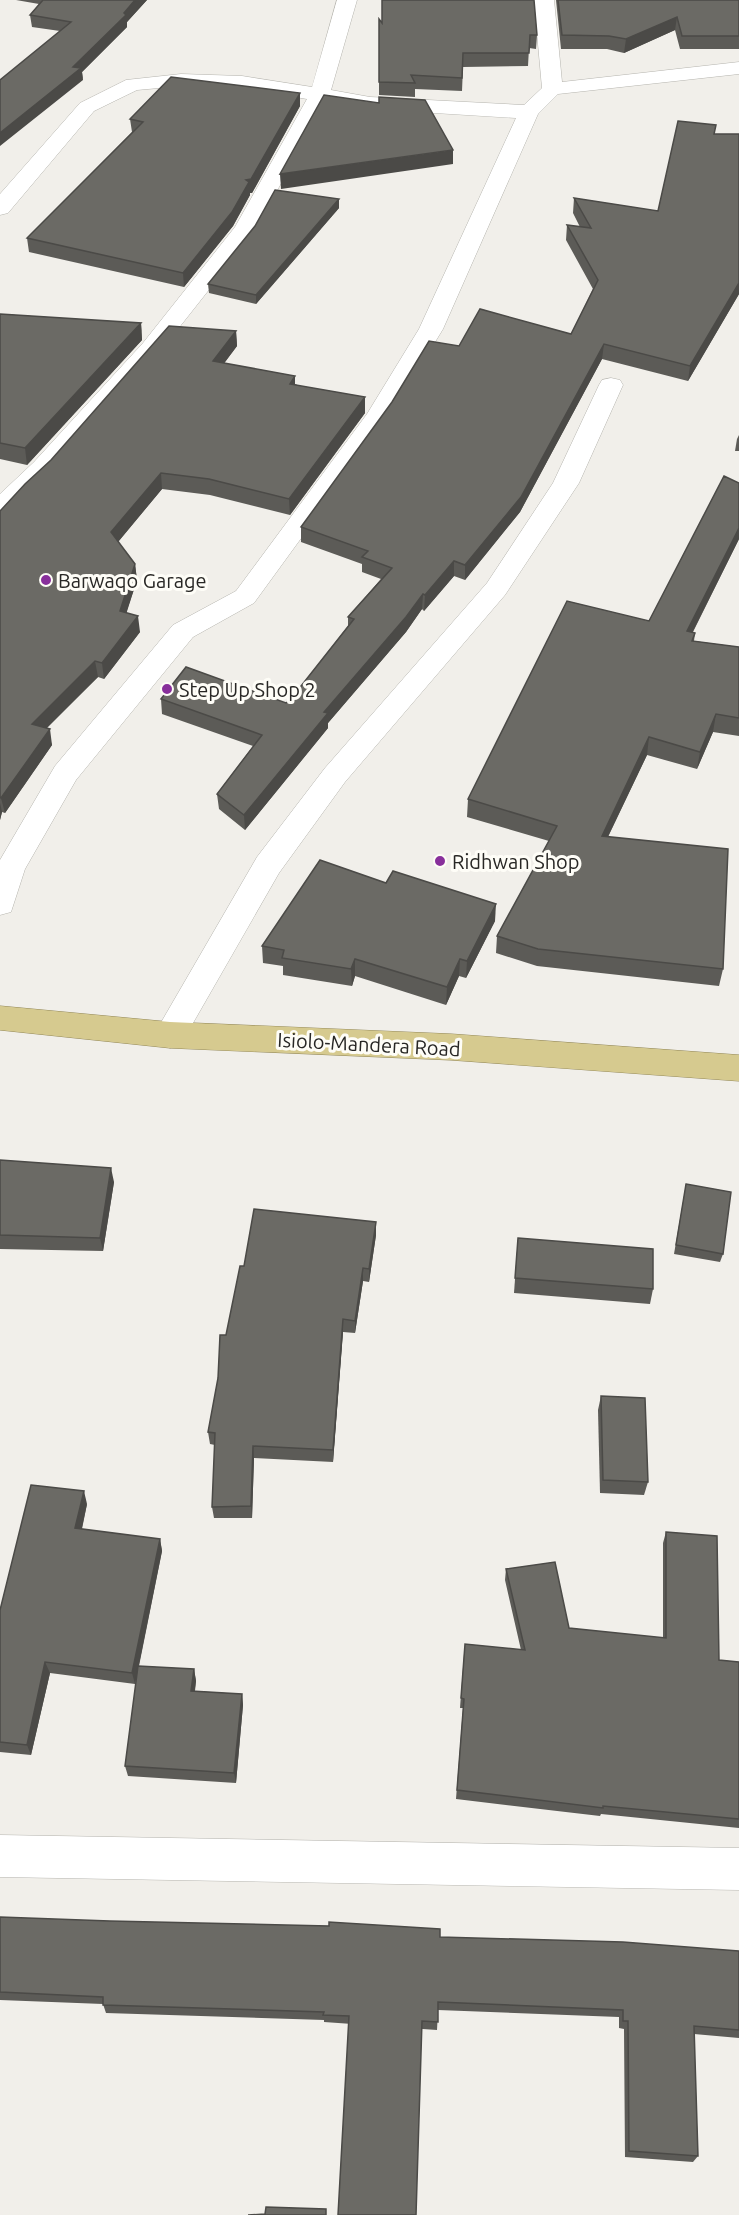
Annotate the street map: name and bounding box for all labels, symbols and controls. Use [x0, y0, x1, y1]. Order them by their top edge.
place label: Barwaqo Garage [58, 569, 207, 592]
marker: Barwaqo Garage [39, 573, 53, 587]
place label: Step Up Shop 2 [179, 678, 316, 701]
marker: Step Up Shop 2 [160, 682, 174, 696]
place label: Ridhwan Shop [452, 850, 580, 873]
marker: Ridhwan Shop [433, 854, 447, 868]
street label: Isiolo-Mandera Road [277, 1028, 461, 1060]

